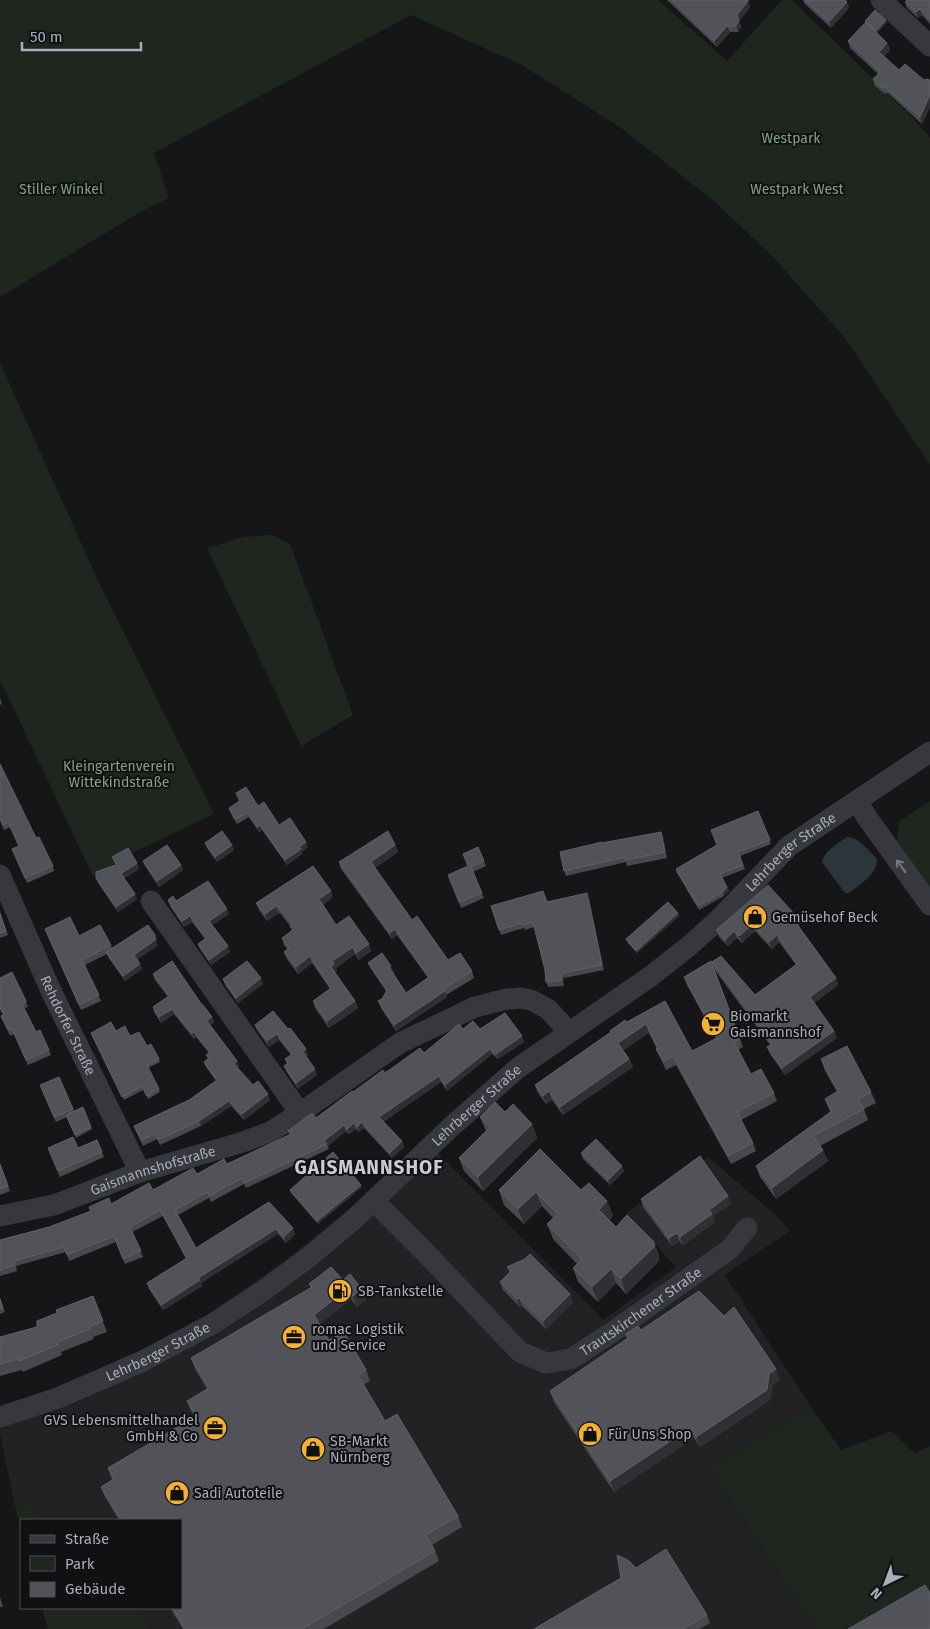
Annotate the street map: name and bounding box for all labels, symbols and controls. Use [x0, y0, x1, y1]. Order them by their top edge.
scale bar [22, 20, 141, 52]
text: 50 m [30, 28, 63, 46]
park label: Westpark [761, 130, 821, 147]
park label: Stiller Winkel [19, 181, 103, 198]
park label: Westpark West [750, 181, 845, 198]
park label: Kleingartenverein Wittekindstraße [63, 758, 175, 791]
street label: Lehrberger Straße [742, 809, 839, 895]
one-way arrow [896, 860, 907, 873]
shop icon: Gemüsehof Beck [742, 904, 768, 930]
place label: Gemüsehof Beck [772, 909, 878, 926]
street label: Rehdorfer Straße [37, 973, 99, 1078]
place label: Biomarkt Gaismannshof [730, 1008, 822, 1041]
supermarket icon: Biomarkt Gaismannshof [700, 1011, 726, 1037]
street label: Lehrberger Straße [428, 1061, 524, 1149]
street label: Gaismannshofstraße [88, 1142, 217, 1199]
district label: GAISMANNSHOF [295, 1156, 443, 1179]
street label: Trautskirchener Straße [577, 1263, 705, 1359]
fuel station icon: SB-Tankstelle [327, 1278, 353, 1304]
place label: SB-Tankstelle [358, 1283, 443, 1300]
street label: Lehrberger Straße [103, 1318, 213, 1385]
place label: romac Logistik und Service [312, 1321, 405, 1354]
office icon: romac Logistik und Service [281, 1324, 307, 1350]
place label: GVS Lebensmittelhandel GmbH & Co [44, 1412, 198, 1445]
office icon: GVS Lebensmittelhandel GmbH & Co [202, 1415, 228, 1441]
shop icon: Für Uns Shop [577, 1421, 603, 1447]
place label: Für Uns Shop [608, 1426, 692, 1443]
place label: SB-Markt Nürnberg [330, 1433, 390, 1466]
shop icon: SB-Markt Nürnberg [300, 1436, 326, 1462]
shop icon: Sadi Autoteile [164, 1480, 190, 1506]
place label: Sadi Autoteile [194, 1485, 283, 1502]
legend [20, 1519, 182, 1609]
text: Straße [65, 1530, 109, 1548]
text: Park [65, 1555, 95, 1573]
north arrow [860, 1559, 910, 1609]
text: Gebäude [65, 1580, 125, 1598]
text: N [867, 1584, 886, 1603]

